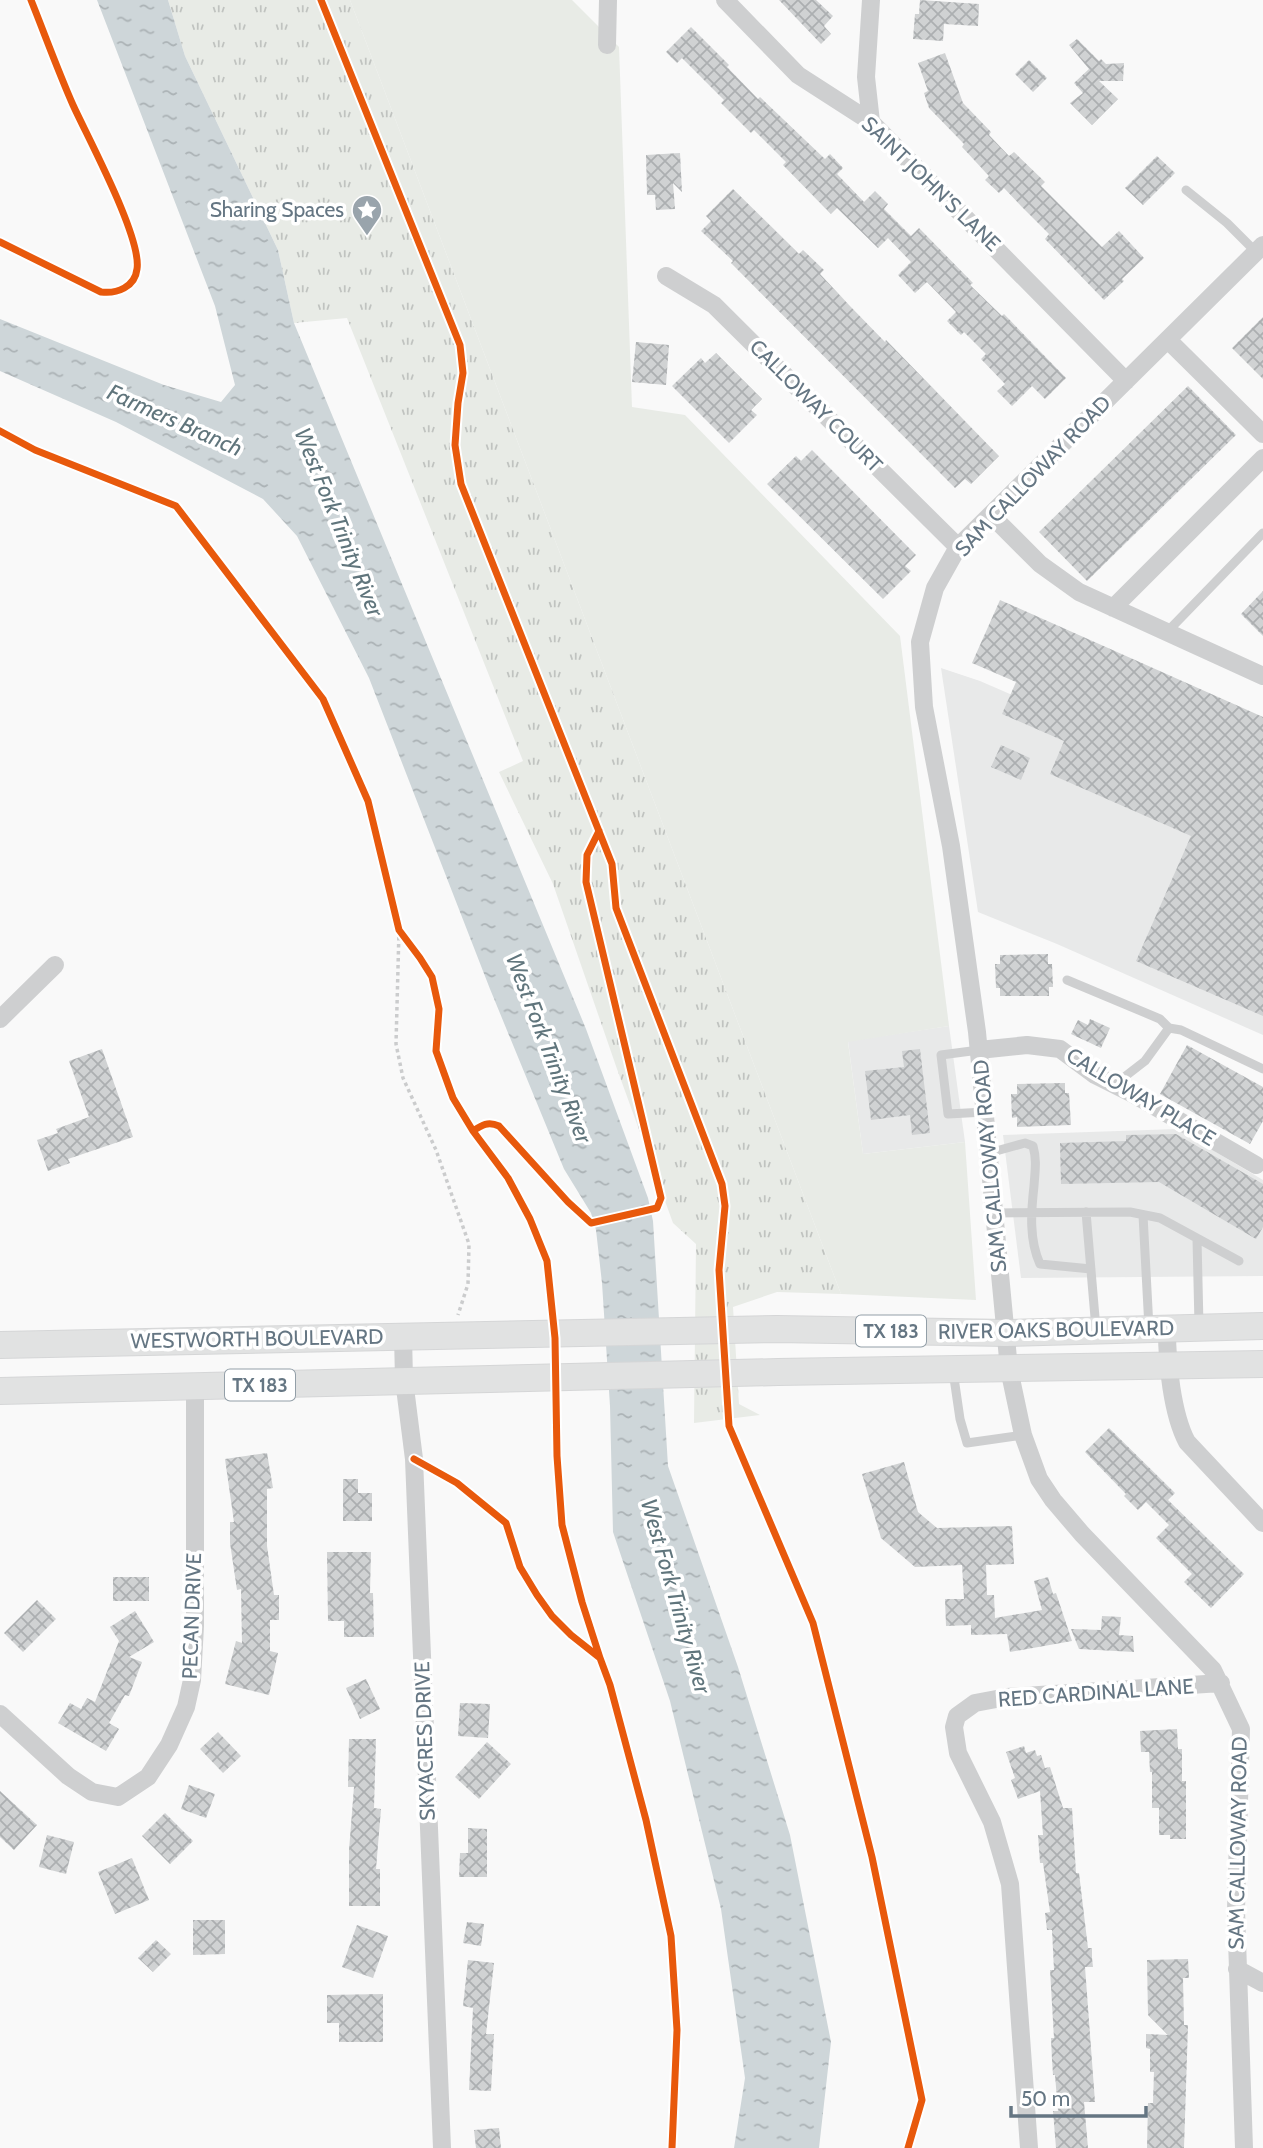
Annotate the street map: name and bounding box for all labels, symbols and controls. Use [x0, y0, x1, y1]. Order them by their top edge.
street label: SAINT JOHN'S LANE [857, 111, 1006, 256]
place icon: Sharing Spaces [350, 193, 384, 237]
place label: Sharing Spaces [210, 197, 344, 222]
street label: CALLOWAY COURT [745, 334, 888, 477]
water label: Farmers Branch [103, 378, 247, 462]
street label: SAM CALLOWAY ROAD [949, 390, 1116, 561]
water label: West Fork Trinity River [288, 423, 390, 621]
water label: West Fork Trinity River [500, 949, 598, 1148]
street label: CALLOWAY PLACE [1062, 1042, 1220, 1151]
street label: SAM CALLOWAY ROAD [968, 1059, 1011, 1273]
street label: RIVER OAKS BOULEVARD [938, 1315, 1174, 1344]
road number: TX 183 [856, 1316, 926, 1346]
street label: WESTWORTH BOULEVARD [130, 1324, 384, 1353]
road number: TX 183 [225, 1370, 295, 1400]
water label: West Fork Trinity River [635, 1495, 717, 1697]
street label: PECAN DRIVE [177, 1552, 206, 1680]
street label: SKYACRES DRIVE [409, 1661, 440, 1821]
street label: RED CARDINAL LANE [997, 1673, 1195, 1712]
street label: SAM CALLOWAY ROAD [1223, 1736, 1252, 1950]
scale bar [1011, 2074, 1146, 2118]
text: 50 m [1021, 2086, 1070, 2111]

